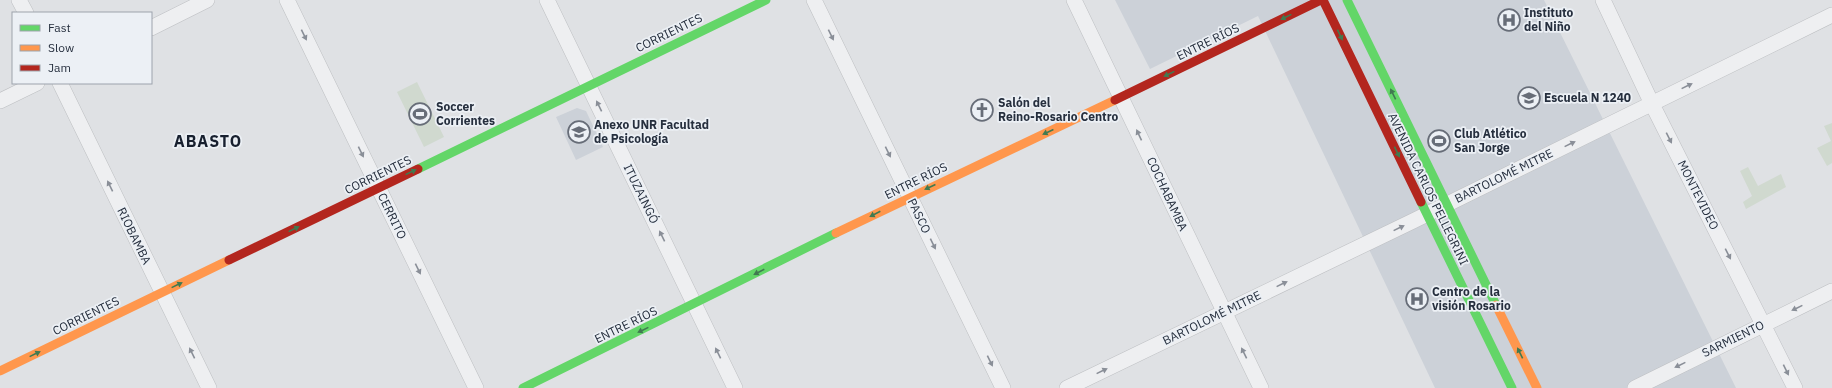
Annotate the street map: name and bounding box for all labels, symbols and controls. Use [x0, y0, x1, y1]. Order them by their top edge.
place label: Instituto del Niño [1524, 5, 1574, 34]
hospital icon: Instituto del Niño [1496, 7, 1522, 33]
street label: CORRIENTES [633, 10, 705, 55]
legend [12, 12, 152, 84]
one-way arrow [1281, 14, 1292, 20]
text: Fast [48, 20, 71, 35]
street label: ENTRE RÍOS [1174, 20, 1242, 63]
one-way arrow [301, 29, 307, 41]
one-way arrow [828, 29, 834, 41]
one-way arrow [1337, 29, 1343, 41]
text: Slow [48, 40, 74, 55]
text: Jam [48, 60, 71, 75]
one-way arrow [1164, 71, 1175, 77]
one-way arrow [1681, 83, 1692, 89]
school or university icon: Escuela N 1240 [1516, 85, 1542, 111]
one-way arrow [1390, 88, 1396, 99]
place label: Escuela N 1240 [1544, 90, 1631, 105]
place label: Salón del Reino-Rosario Centro [998, 95, 1118, 124]
church icon: Salón del Reino-Rosario Centro [969, 97, 995, 123]
place label: Soccer Corrientes [436, 99, 495, 128]
one-way arrow [596, 100, 602, 112]
sports icon: Soccer Corrientes [407, 101, 433, 127]
street label: AVENIDA CARLOS PELLEGRINI [1385, 110, 1472, 267]
place label: Anexo UNR Facultad de Psicología [594, 117, 709, 146]
school or university icon: Anexo UNR Facultad de Psicología [566, 119, 592, 145]
place label: Club Atlético San Jorge [1454, 126, 1527, 155]
sports icon: Club Atlético San Jorge [1426, 128, 1452, 154]
one-way arrow [1042, 129, 1053, 135]
one-way arrow [1136, 129, 1142, 141]
district label: ABASTO [174, 131, 242, 151]
one-way arrow [1666, 133, 1672, 144]
one-way arrow [1564, 141, 1576, 147]
street label: BARTOLOMÉ MITRE [1452, 145, 1555, 206]
one-way arrow [358, 146, 364, 158]
one-way arrow [885, 146, 891, 158]
one-way arrow [1394, 146, 1400, 158]
street label: CORRIENTES [342, 152, 414, 197]
street label: COCHABAMBA [1144, 154, 1191, 233]
street label: MONTEVIDEO [1674, 157, 1722, 232]
street label: ENTRE RÍOS [882, 159, 950, 202]
street label: ITUZAINGÓ [621, 162, 662, 226]
one-way arrow [405, 169, 417, 175]
one-way arrow [107, 180, 113, 191]
one-way arrow [924, 184, 936, 190]
street label: CERRITO [375, 190, 410, 241]
street label: PASCO [905, 196, 934, 236]
street label: RIOBAMBA [114, 205, 155, 267]
one-way arrow [870, 211, 881, 217]
one-way arrow [1393, 225, 1405, 231]
one-way arrow [289, 226, 300, 232]
one-way arrow [659, 230, 665, 242]
one-way arrow [930, 239, 936, 250]
one-way arrow [1725, 248, 1731, 260]
one-way arrow [415, 263, 421, 275]
one-way arrow [753, 269, 765, 276]
one-way arrow [1276, 281, 1288, 287]
one-way arrow [172, 282, 183, 288]
place label: Centro de la visión Rosario [1432, 284, 1511, 313]
hospital icon: Centro de la visión Rosario [1404, 286, 1430, 312]
street label: BARTOLOMÉ MITRE [1160, 287, 1263, 348]
street label: CORRIENTES [50, 293, 122, 338]
street label: ENTRE RÍOS [592, 303, 660, 346]
one-way arrow [1791, 305, 1803, 311]
street label: SARMIENTO [1699, 317, 1766, 360]
one-way arrow [637, 327, 648, 333]
one-way arrow [189, 347, 195, 359]
one-way arrow [715, 347, 721, 359]
one-way arrow [1241, 347, 1247, 359]
one-way arrow [1517, 347, 1523, 359]
one-way arrow [29, 351, 41, 357]
one-way arrow [987, 356, 993, 367]
one-way arrow [1675, 362, 1686, 368]
one-way arrow [1783, 365, 1789, 376]
one-way arrow [1096, 368, 1108, 374]

